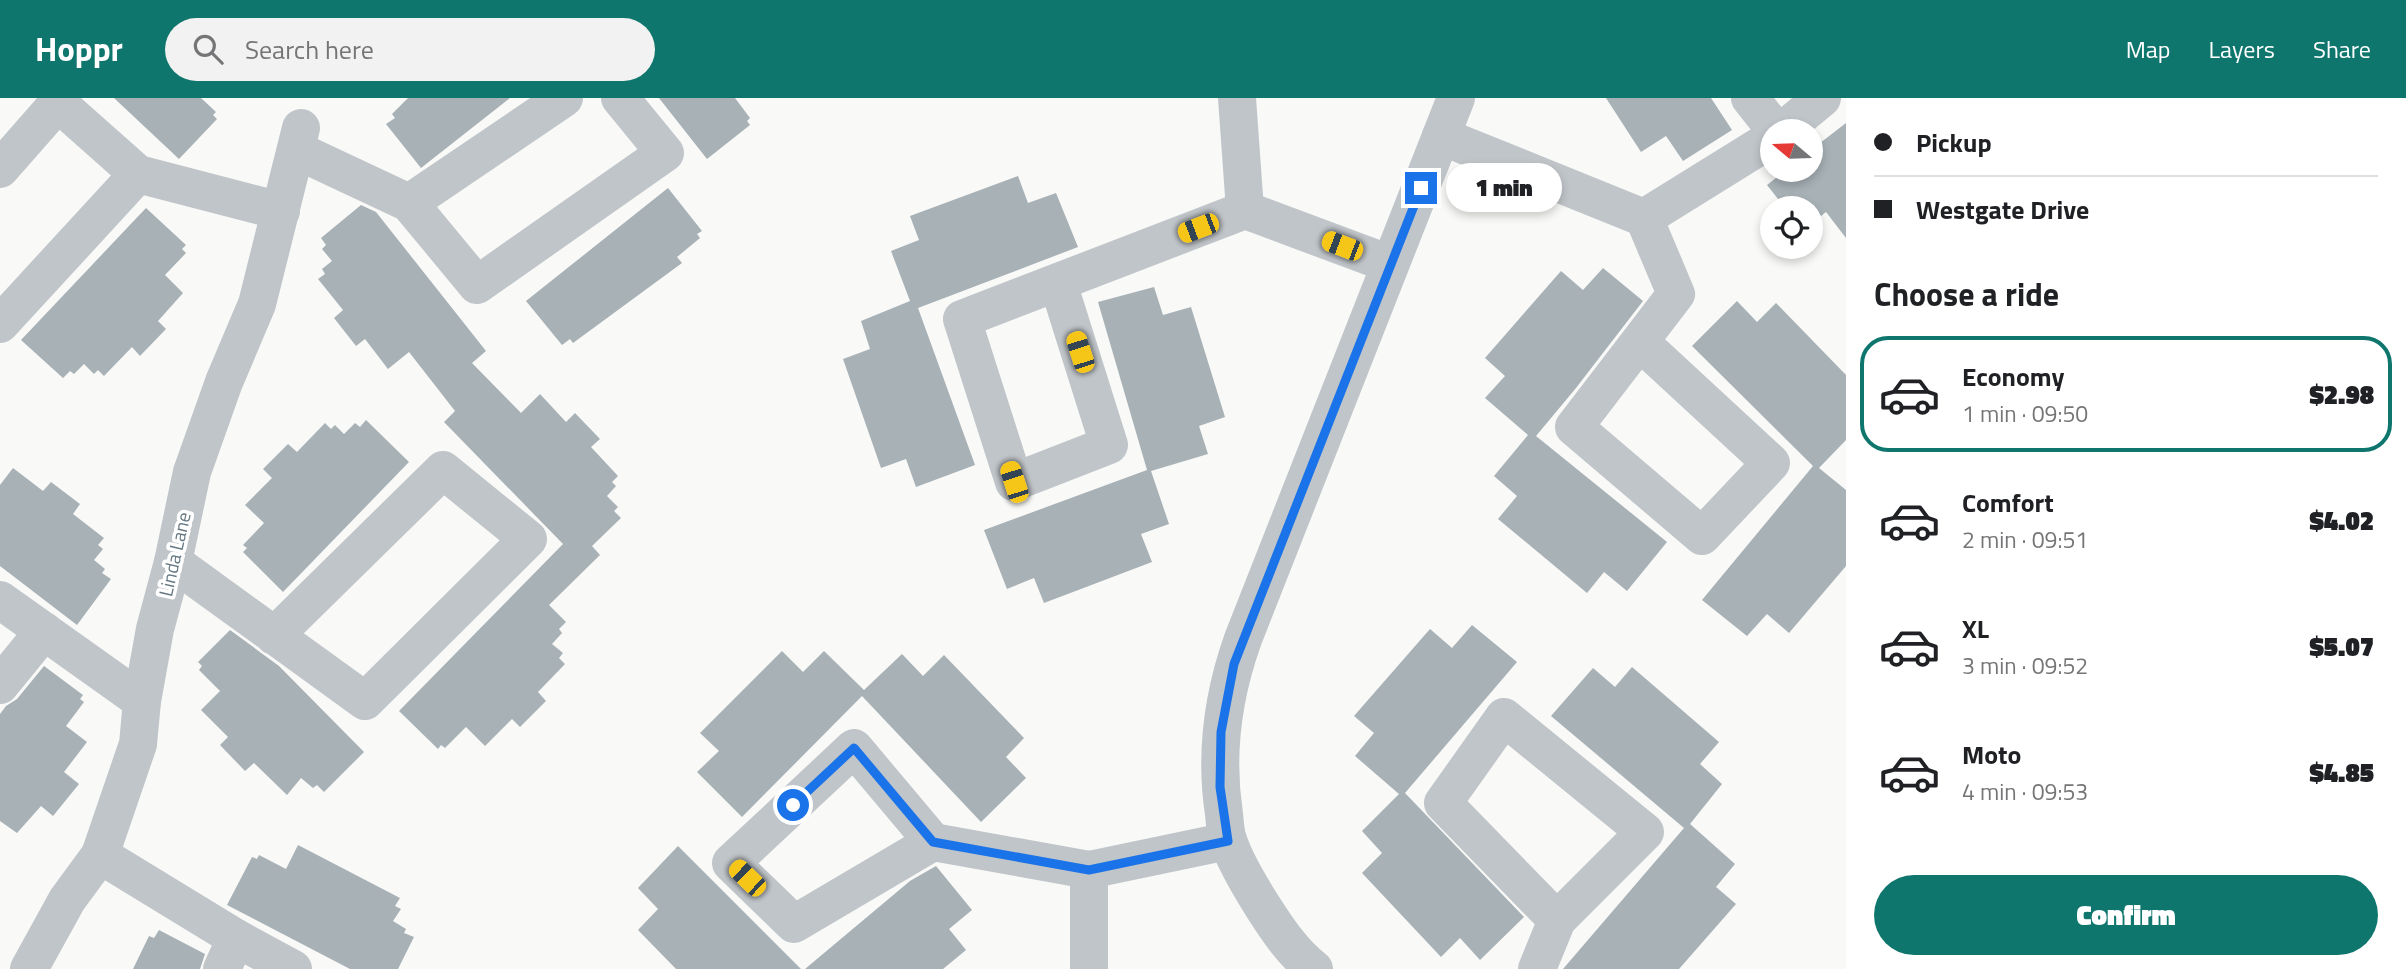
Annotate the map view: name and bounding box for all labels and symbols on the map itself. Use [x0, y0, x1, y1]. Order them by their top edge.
north arrow [1760, 119, 1824, 182]
callout: 1 min [1446, 164, 1561, 212]
route end [1405, 172, 1437, 204]
car [1175, 211, 1222, 245]
car [1319, 229, 1366, 263]
car [1064, 329, 1097, 375]
car [998, 459, 1031, 505]
street label: Linda Lane [150, 509, 198, 599]
route start [777, 789, 809, 821]
car [725, 856, 770, 900]

